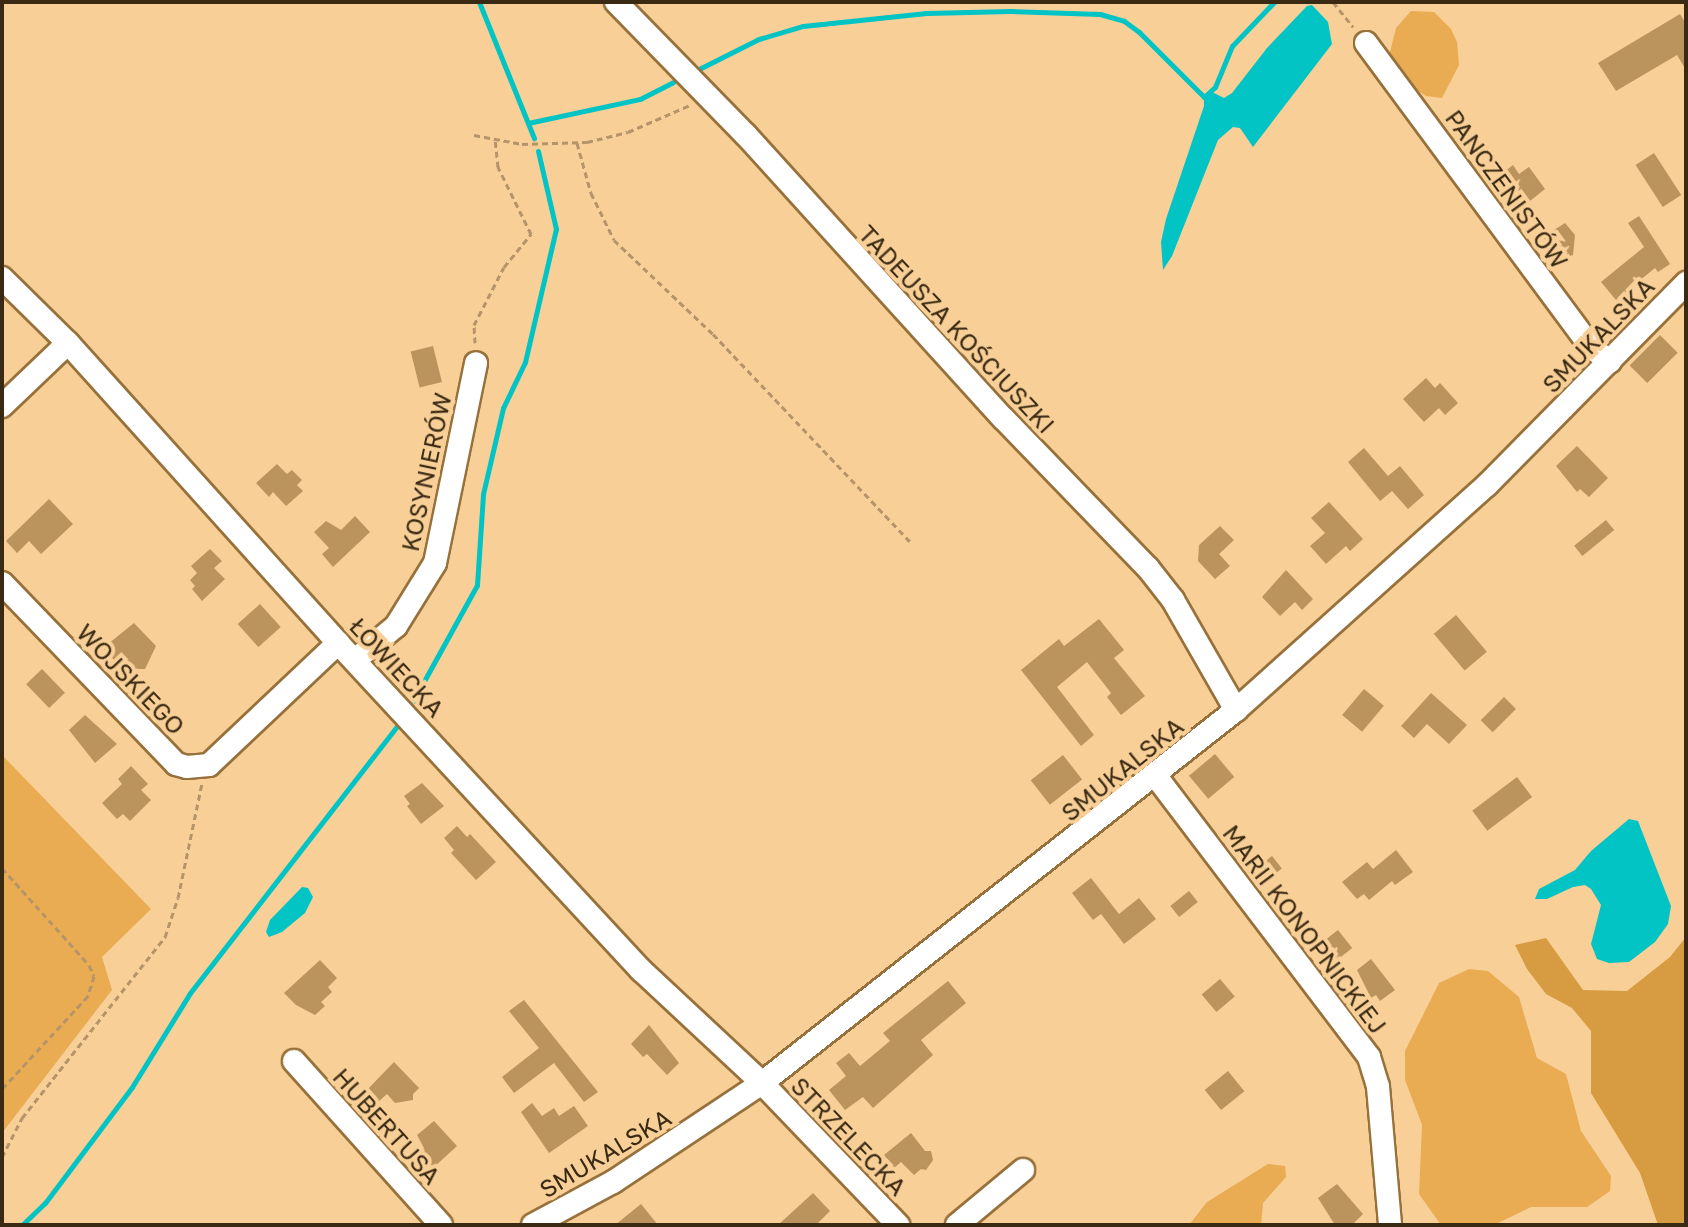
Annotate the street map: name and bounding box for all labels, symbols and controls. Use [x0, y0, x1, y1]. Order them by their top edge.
street label: PANCZENISTÓW [1440, 104, 1574, 274]
street label: TADEUSZA KOŚCIUSZKI [853, 219, 1061, 439]
street label: SMUKALSKA [1536, 272, 1660, 398]
street label: KOSYNIERÓW [395, 390, 457, 554]
street label: ŁOWIECKA [344, 611, 450, 723]
street label: WOJSKIEGO [71, 618, 191, 740]
street label: SMUKALSKA [1055, 711, 1189, 827]
street label: MARII KONOPNICKIEJ [1217, 819, 1393, 1039]
street label: HUBERTUSA [327, 1062, 447, 1190]
street label: STRZELECKA [786, 1071, 912, 1201]
street label: SMUKALSKA [534, 1102, 676, 1204]

